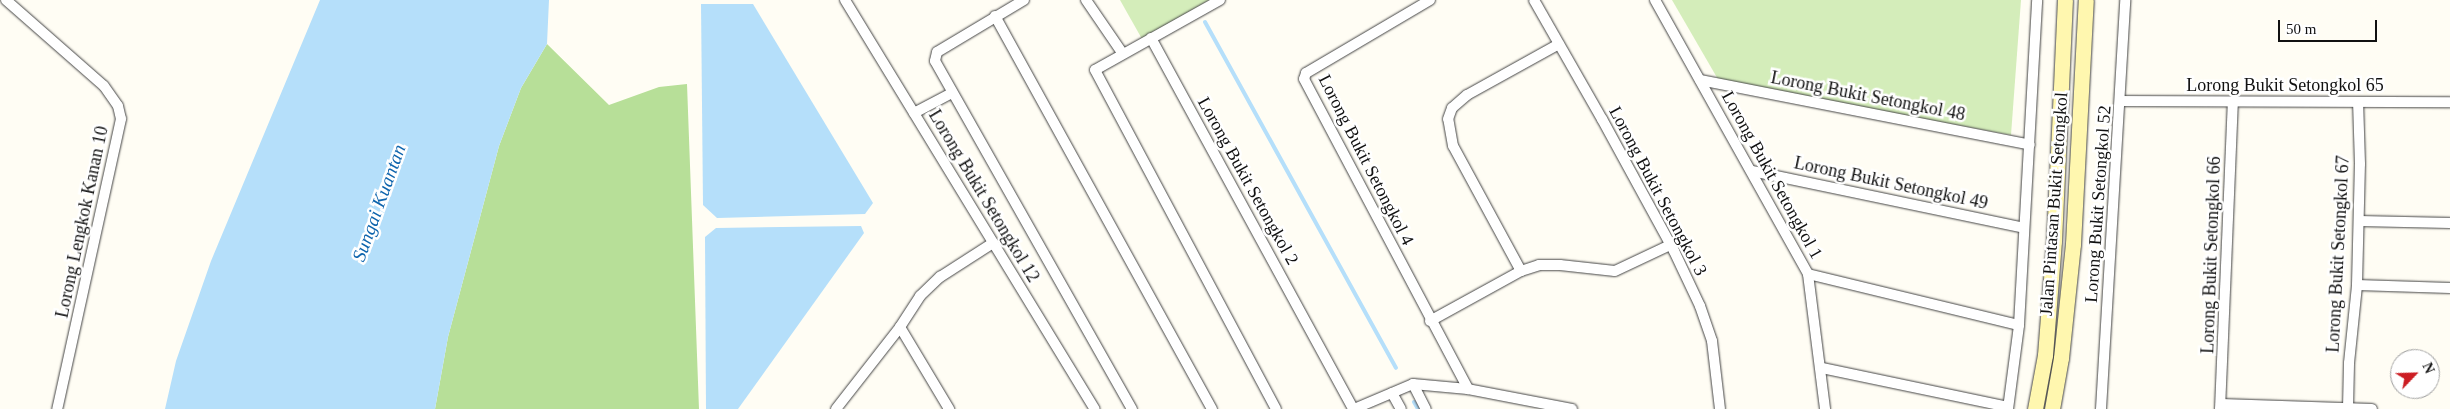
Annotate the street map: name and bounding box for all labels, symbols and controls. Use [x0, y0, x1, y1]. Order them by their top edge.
scale bar [2280, 10, 2379, 42]
text: 50 m [2286, 21, 2316, 37]
street label: Lorong Bukit Setongkol 48 [1769, 67, 1967, 125]
street label: Lorong Bukit Setongkol 4 [1314, 71, 1418, 249]
street label: Lorong Bukit Setongkol 65 [2186, 74, 2384, 96]
street label: Lorong Bukit Setongkol 1 [1717, 87, 1827, 263]
street label: Jalan Pintasan Bukit Setongkol [2035, 91, 2073, 317]
street label: Lorong Bukit Setongkol 2 [1193, 93, 1303, 269]
street label: Lorong Bukit Setongkol 3 [1604, 103, 1712, 279]
street label: Lorong Bukit Setongkol 52 [2080, 105, 2116, 303]
street label: Lorong Bukit Setongkol 12 [924, 106, 1044, 286]
street label: Lorong Lengkok Kanan 10 [51, 124, 113, 320]
water label: Sungai Kuantan [347, 141, 411, 265]
street label: Lorong Bukit Setongkol 49 [1792, 152, 1990, 214]
street label: Lorong Bukit Setongkol 67 [2322, 155, 2354, 353]
street label: Lorong Bukit Setongkol 66 [2197, 156, 2225, 354]
north arrow [2390, 349, 2440, 399]
text: N [2419, 360, 2437, 376]

